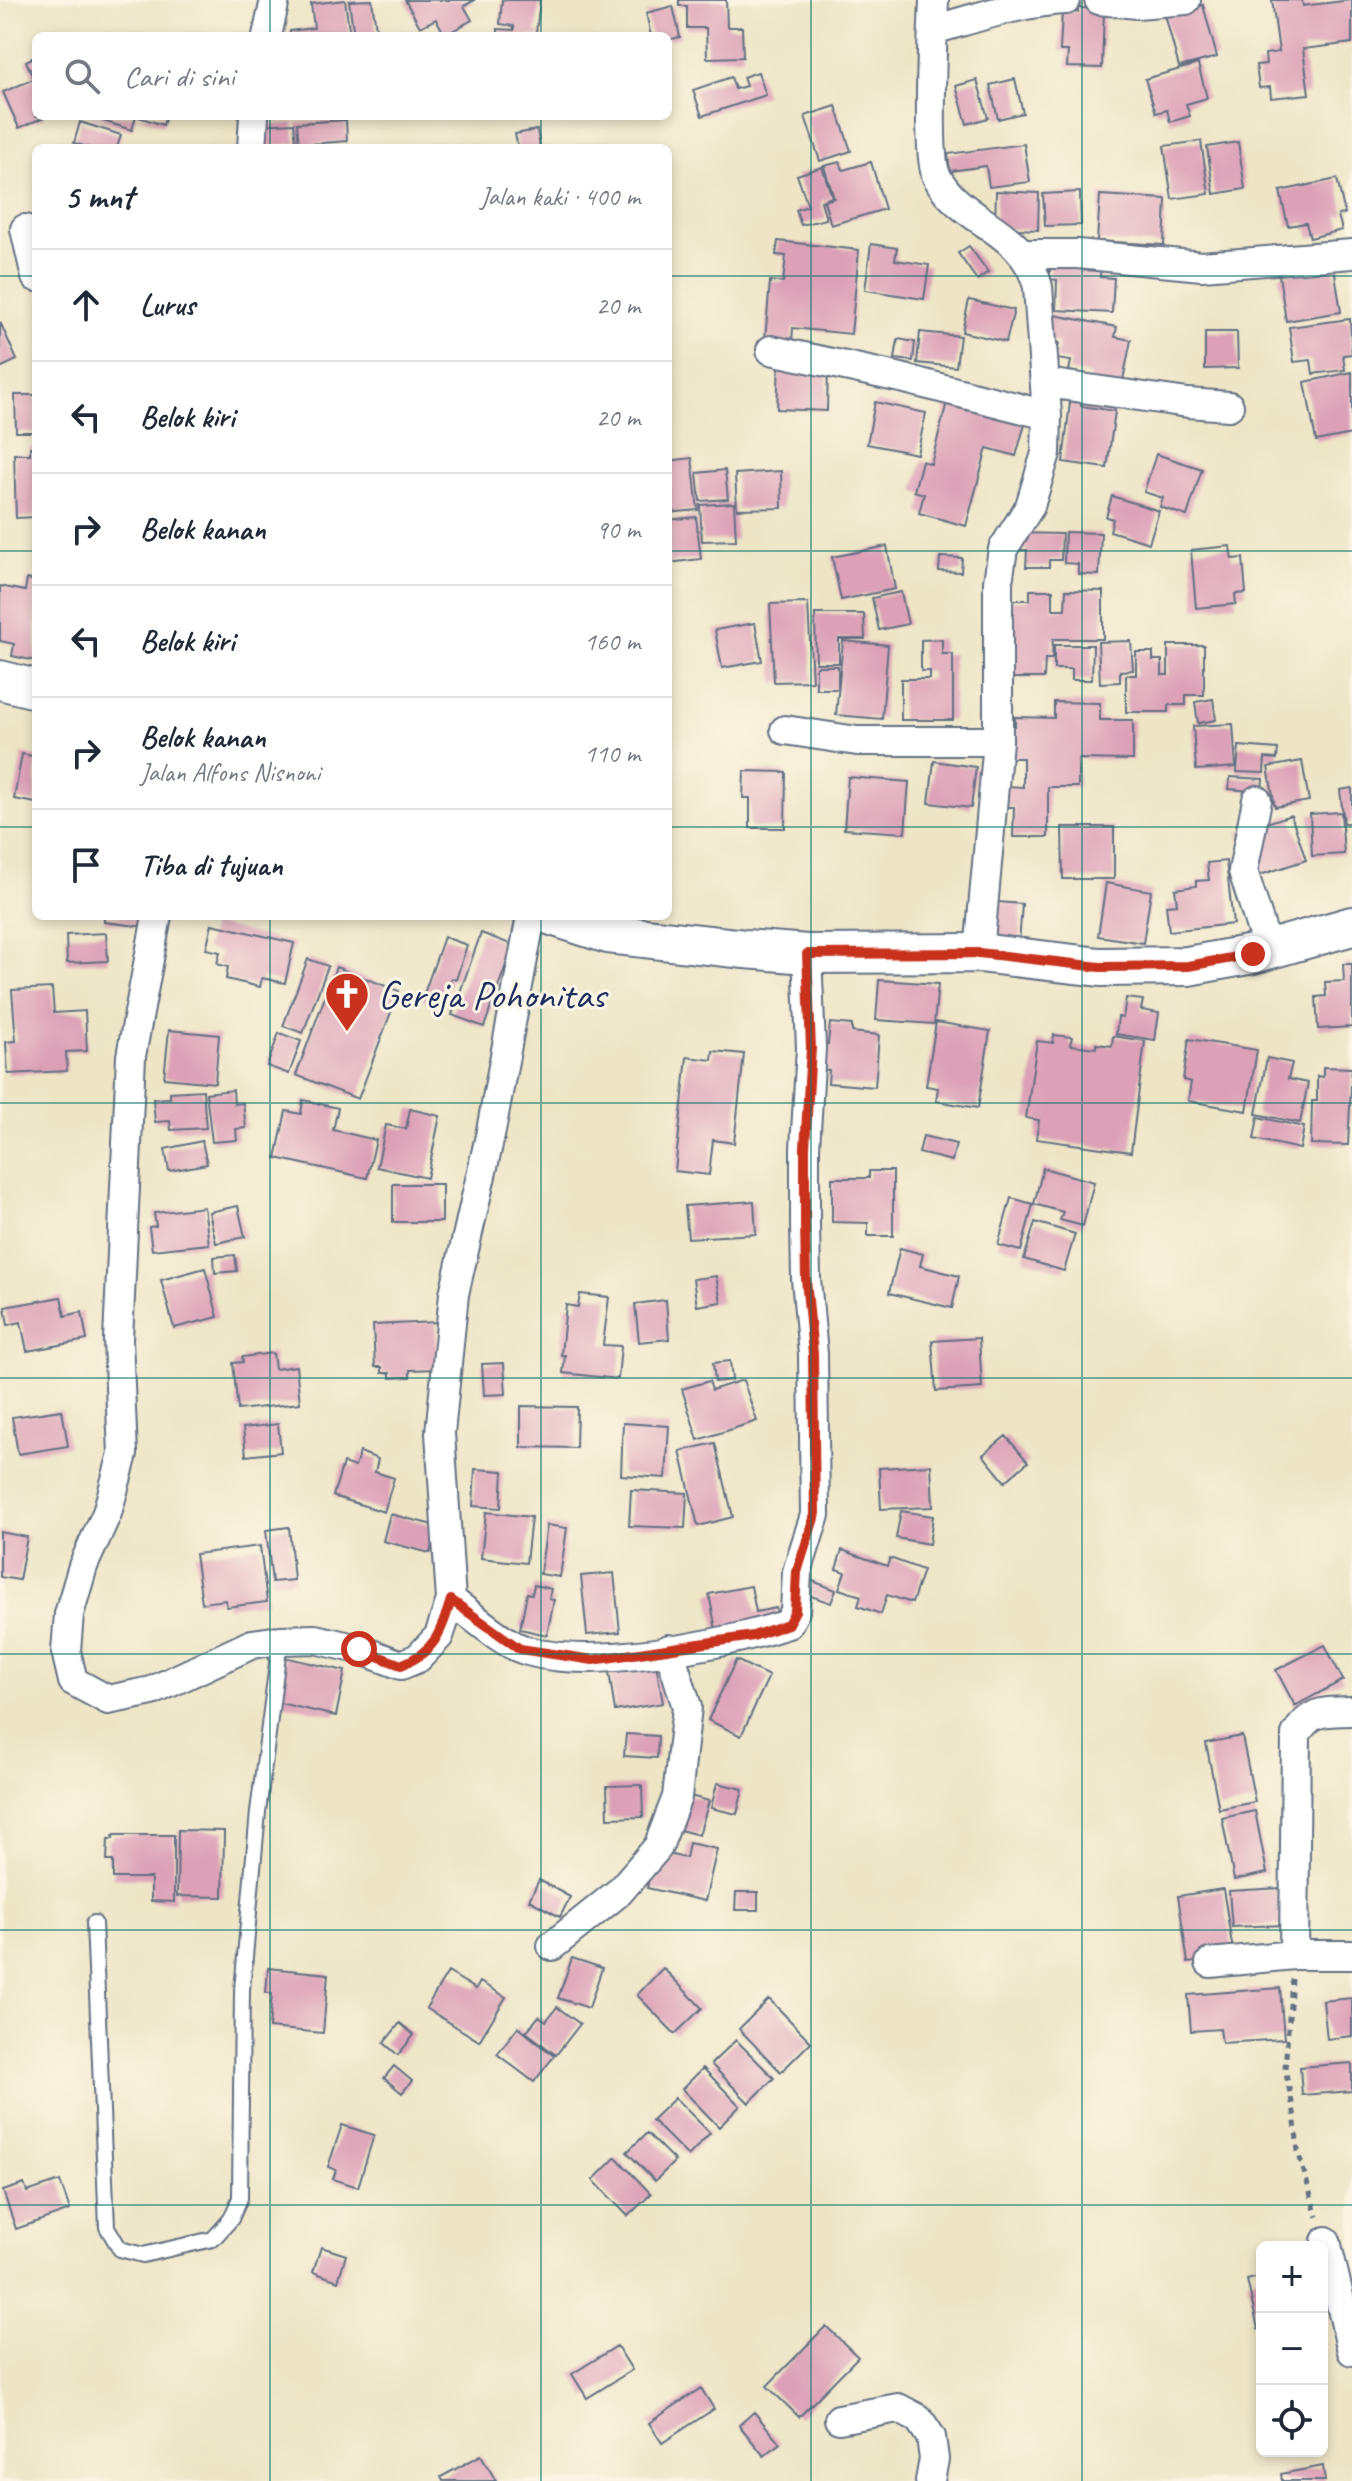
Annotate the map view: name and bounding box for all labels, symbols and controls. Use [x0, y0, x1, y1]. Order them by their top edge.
search box [32, 32, 672, 120]
icon: search [60, 54, 104, 98]
text: Cari di sini [124, 57, 235, 95]
text: 5 mnt [64, 175, 133, 218]
text: Jalan kaki · 400 m [480, 180, 640, 213]
icon: ahead [64, 283, 108, 327]
text: Lurus [140, 286, 195, 324]
text: 20 m [596, 289, 640, 322]
icon: left [64, 395, 108, 439]
text: Belok kiri [140, 398, 235, 436]
text: 20 m [596, 401, 640, 434]
icon: right [64, 507, 108, 551]
text: Belok kanan [140, 510, 265, 548]
text: 90 m [596, 513, 640, 546]
icon: left [64, 619, 108, 663]
text: Belok kiri [140, 622, 235, 660]
text: 160 m [584, 625, 640, 658]
text: Belok kanan [140, 718, 265, 756]
icon: right [64, 731, 108, 775]
text: 110 m [584, 737, 640, 770]
text: Jalan Alfons Nisnoni [140, 756, 320, 789]
icon: arrive [64, 843, 108, 887]
text: Tiba di tujuan [140, 846, 283, 884]
route end [1235, 936, 1271, 972]
church icon: Gereja Pohonitas [323, 970, 371, 1033]
place label: Gereja Pohonitas [378, 970, 609, 1020]
route start [341, 1631, 377, 1667]
map controls [1256, 2241, 1328, 2457]
button: + [1256, 2241, 1328, 2313]
button: − [1256, 2313, 1328, 2385]
button: locate [1256, 2385, 1328, 2457]

